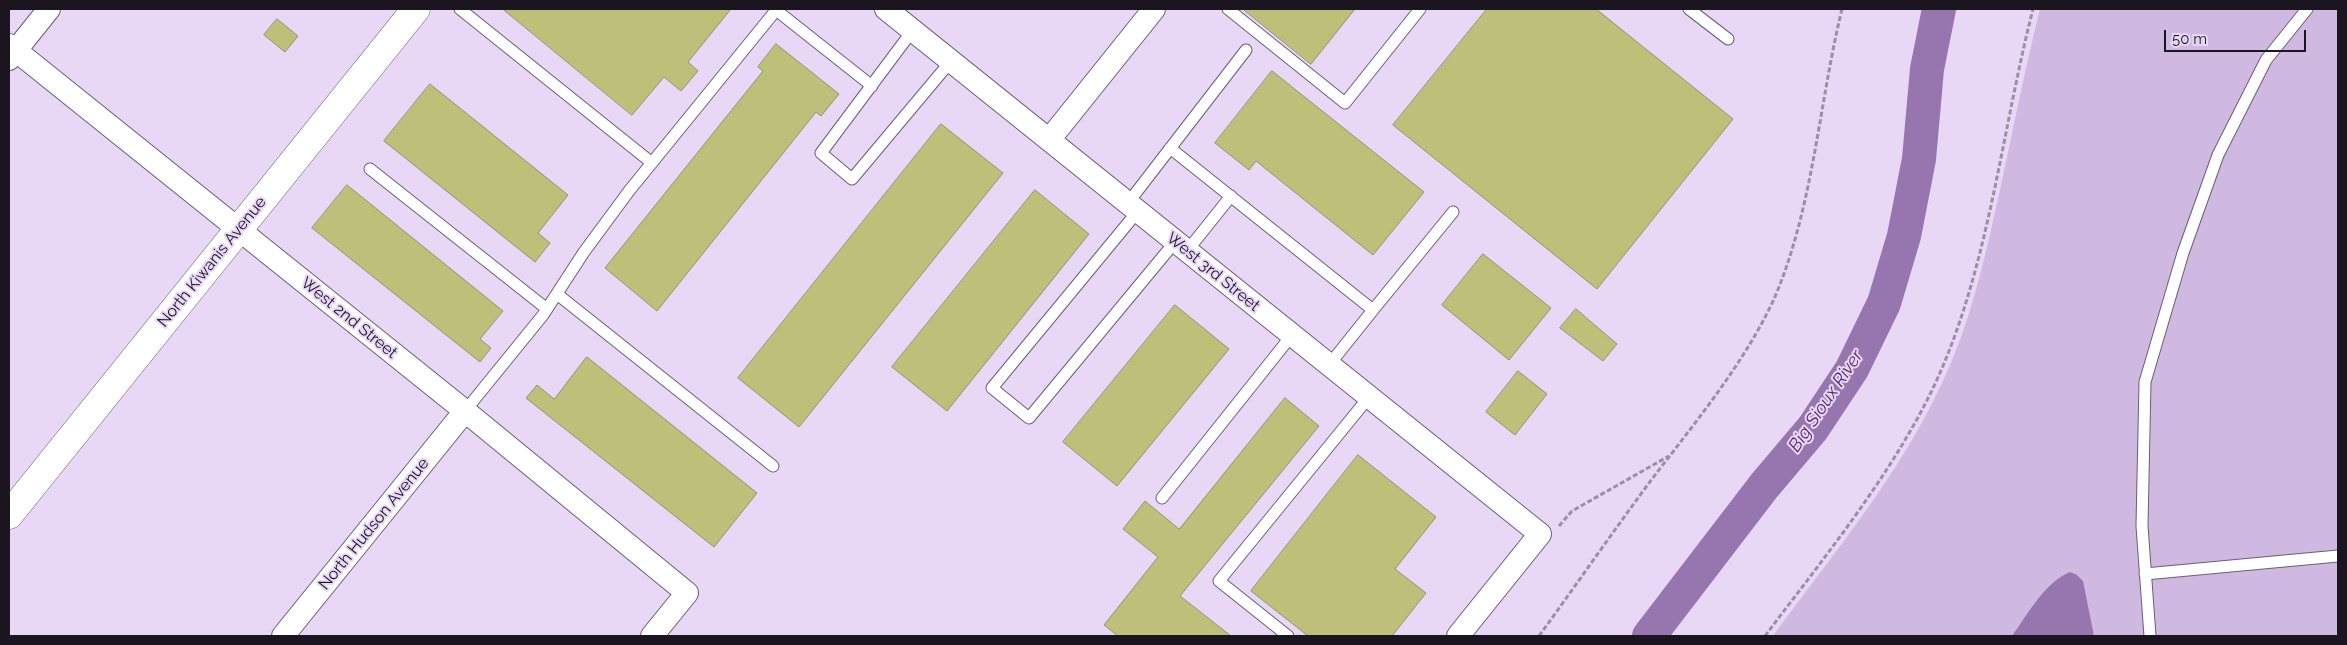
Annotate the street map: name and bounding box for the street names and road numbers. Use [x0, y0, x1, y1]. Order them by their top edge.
street label: North Kiwanis Avenue [154, 193, 270, 331]
street label: West 3rd Street [1162, 228, 1264, 316]
street label: West 2nd Street [297, 273, 401, 363]
street label: North Hudson Avenue [315, 454, 433, 594]

